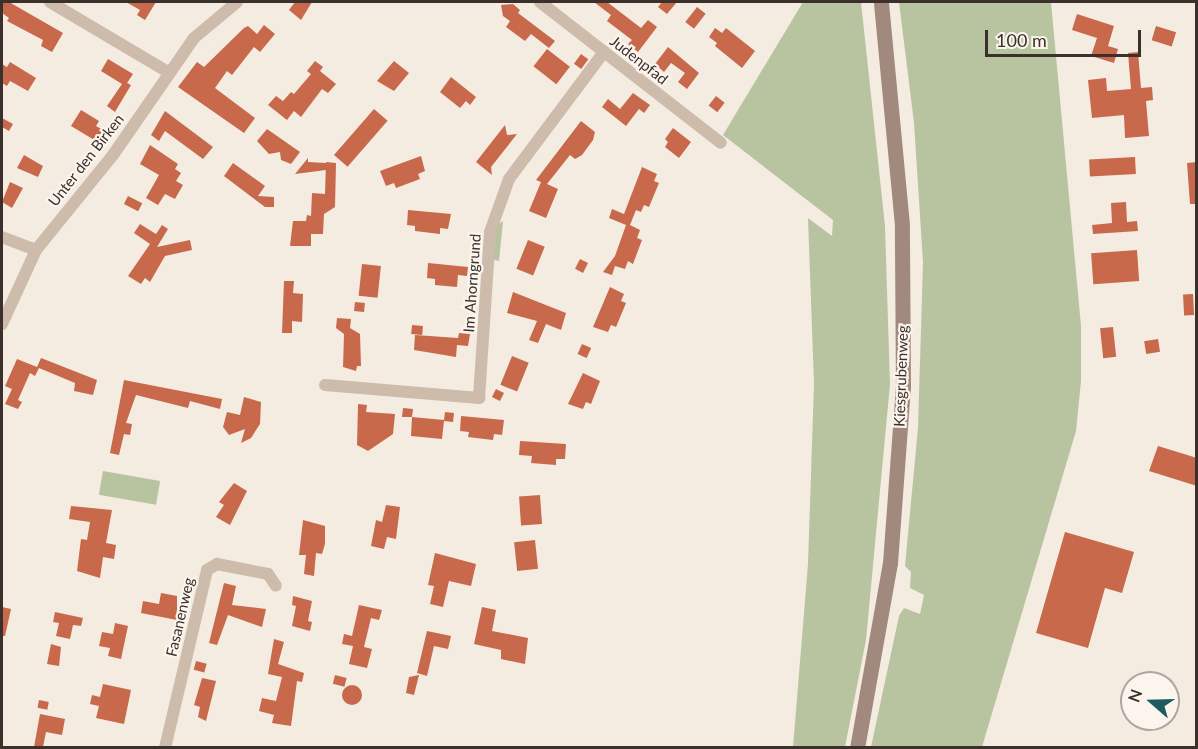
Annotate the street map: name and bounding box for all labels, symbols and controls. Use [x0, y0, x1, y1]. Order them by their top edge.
scale bar [988, 18, 1144, 56]
text: 100 m [996, 29, 1047, 51]
street label: Judenpfad [606, 32, 672, 88]
street label: Unter den Birken [44, 110, 128, 210]
street label: Im Ahorngrund [460, 233, 484, 333]
street label: Kiesgrubenweg [890, 325, 912, 427]
street label: Fasanenweg [162, 576, 198, 658]
north arrow [1120, 671, 1180, 731]
text: N [1123, 686, 1146, 704]

